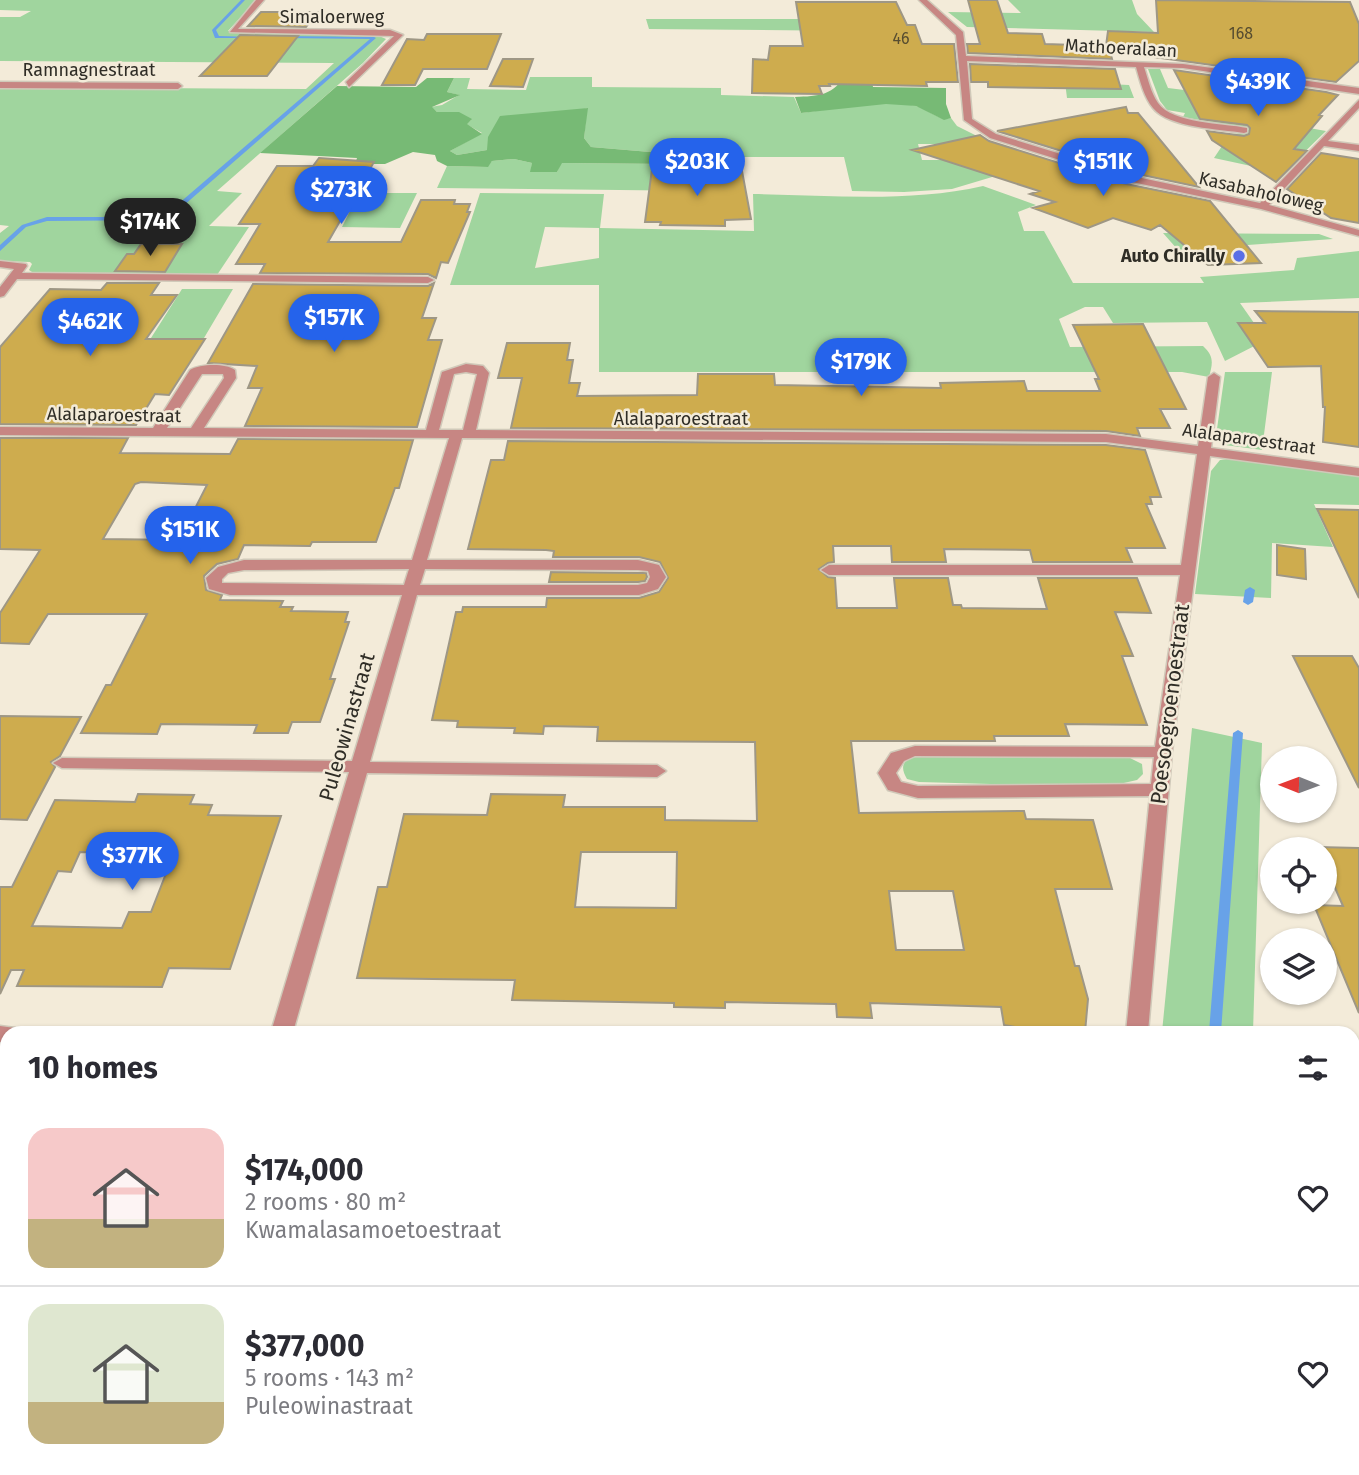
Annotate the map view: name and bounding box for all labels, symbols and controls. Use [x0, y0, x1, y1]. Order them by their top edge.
street label: Simaloerweg [280, 6, 385, 28]
house number: 168 [1229, 24, 1253, 43]
house number: 46 [892, 29, 910, 48]
street label: Mathoeralaan [1064, 34, 1178, 62]
pin: $439K [1209, 58, 1307, 118]
street label: Ramnagnestraat [22, 59, 156, 81]
text: $439K [1226, 67, 1290, 95]
pin: $203K [648, 138, 746, 198]
pin: $151K [1054, 138, 1152, 198]
text: $203K [665, 147, 729, 175]
text: $151K [1074, 147, 1132, 175]
pin: $273K [292, 166, 390, 226]
street label: Kasabaholoweg [1197, 167, 1326, 217]
text: $273K [310, 175, 372, 203]
pin: $174K [101, 198, 199, 258]
text: $174K [120, 207, 180, 235]
place label: Auto Chirally [1120, 245, 1226, 267]
marker: Auto Chirally [1231, 248, 1247, 264]
pin: $157K [285, 294, 383, 354]
pin: $462K [41, 298, 139, 358]
text: $157K [304, 303, 364, 331]
text: $462K [58, 307, 122, 335]
pin: $179K [812, 338, 910, 398]
text: $179K [831, 347, 891, 375]
street label: Alalaparoestraat [47, 403, 182, 427]
street label: Alalaparoestraat [614, 408, 749, 430]
street label: Alalaparoestraat [1181, 419, 1318, 459]
pin: $151K [141, 506, 239, 566]
text: $151K [161, 515, 219, 543]
street label: Poesoegroenoestraat [1145, 602, 1195, 806]
street label: Puleowinastraat [313, 649, 381, 804]
north arrow [1260, 746, 1337, 822]
map controls [1260, 746, 1337, 1005]
pin: $377K [83, 832, 181, 892]
button: locate [1260, 837, 1337, 914]
text: $377K [102, 841, 162, 869]
button: layers [1260, 928, 1337, 1005]
icon: filters [1294, 1049, 1332, 1087]
text: 10 homes [28, 1050, 158, 1086]
text: $174,000 [245, 1152, 364, 1188]
icon: home [84, 1156, 168, 1240]
icon: heart [1294, 1179, 1332, 1217]
text: 2 rooms · 80 m² [245, 1188, 406, 1216]
text: Kwamalasamoetoestraat [245, 1216, 501, 1244]
text: $377,000 [245, 1328, 364, 1364]
icon: home [84, 1332, 168, 1416]
icon: heart [1294, 1355, 1332, 1393]
text: 5 rooms · 143 m² [245, 1364, 414, 1392]
text: Puleowinastraat [245, 1392, 413, 1420]

